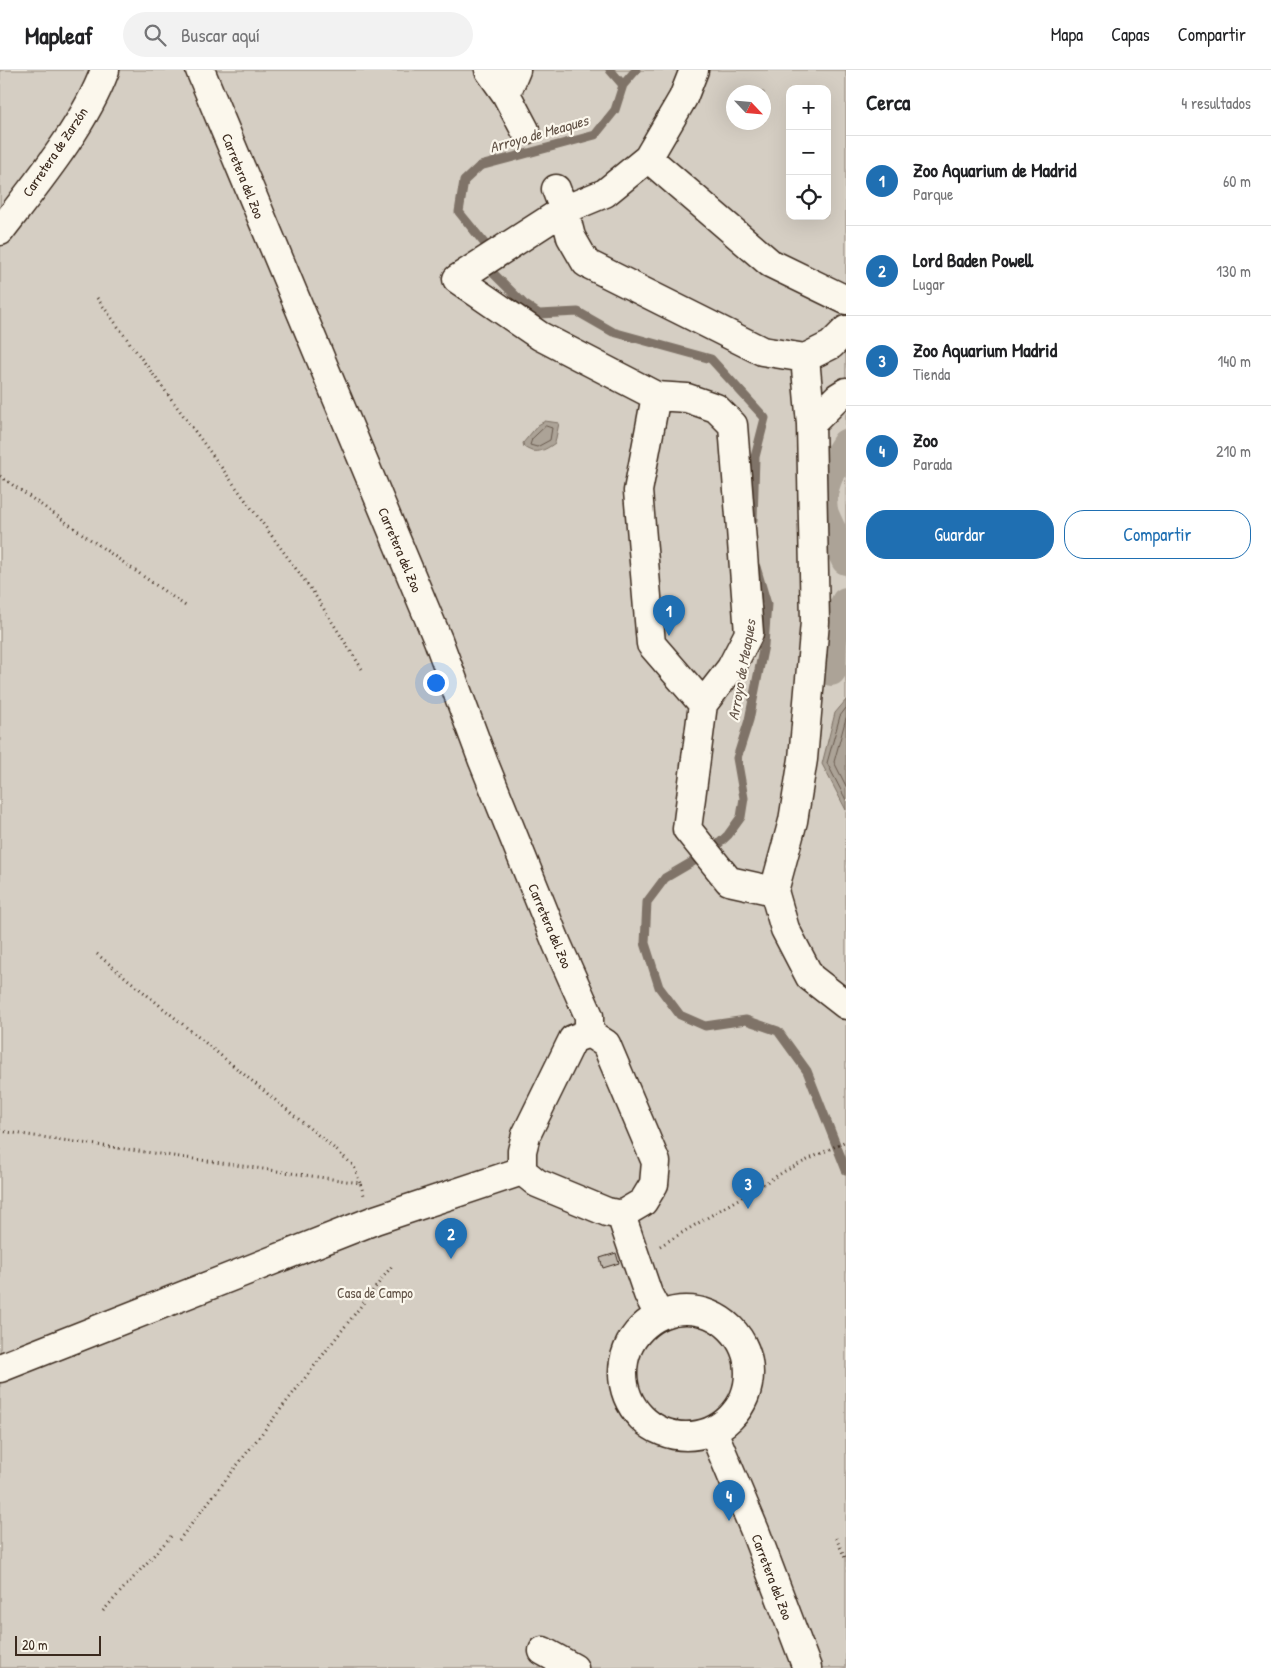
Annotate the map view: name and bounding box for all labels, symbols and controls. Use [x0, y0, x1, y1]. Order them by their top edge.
search box [123, 12, 473, 57]
text: Mapleaf [25, 19, 93, 51]
icon: search [141, 21, 169, 49]
text: Buscar aquí [181, 22, 260, 48]
text: Mapa [1051, 22, 1083, 47]
text: Capas [1111, 22, 1150, 47]
text: Compartir [1178, 22, 1246, 47]
north arrow [726, 85, 771, 130]
map controls [786, 85, 831, 220]
button: + [786, 85, 831, 130]
text: Cerca [866, 88, 910, 117]
text: 4 resultados [1181, 92, 1251, 114]
street label: Carretera de Zarzón [18, 103, 92, 200]
water label: Arroyo de Meaques [487, 109, 592, 158]
street label: Carretera del Zoo [218, 130, 269, 222]
button: − [786, 130, 831, 175]
text: Zoo Aquarium de Madrid [913, 157, 1076, 183]
text: 1 [879, 170, 885, 192]
text: 60 m [1223, 170, 1251, 192]
button: locate [786, 175, 831, 220]
text: Parque [913, 183, 953, 205]
text: Lord Baden Powell [913, 247, 1033, 273]
text: 2 [878, 260, 886, 282]
text: 130 m [1216, 260, 1251, 282]
text: Lugar [913, 273, 945, 295]
text: Zoo Aquarium Madrid [913, 337, 1057, 363]
text: 3 [878, 350, 886, 372]
text: 140 m [1217, 350, 1251, 372]
text: Tienda [913, 363, 950, 385]
text: Zoo [913, 427, 938, 453]
text: 4 [879, 440, 885, 462]
text: 210 m [1216, 440, 1251, 462]
text: Parada [913, 453, 952, 475]
street label: Carretera del Zoo [374, 505, 427, 595]
button: Guardar [866, 510, 1054, 559]
button: Compartir [1064, 510, 1251, 559]
pin: 1 [653, 595, 685, 636]
water label: Arroyo de Meaques [722, 617, 761, 722]
your location [423, 670, 449, 696]
street label: Carretera del Zoo [524, 881, 577, 971]
pin: 3 [732, 1168, 764, 1209]
pin: 2 [435, 1218, 467, 1259]
park label: Casa de Campo [337, 1283, 413, 1303]
pin: 4 [713, 1480, 745, 1521]
street label: Carretera del Zoo [747, 1531, 798, 1623]
scale bar [15, 1633, 101, 1656]
text: 20 m [22, 1635, 48, 1654]

